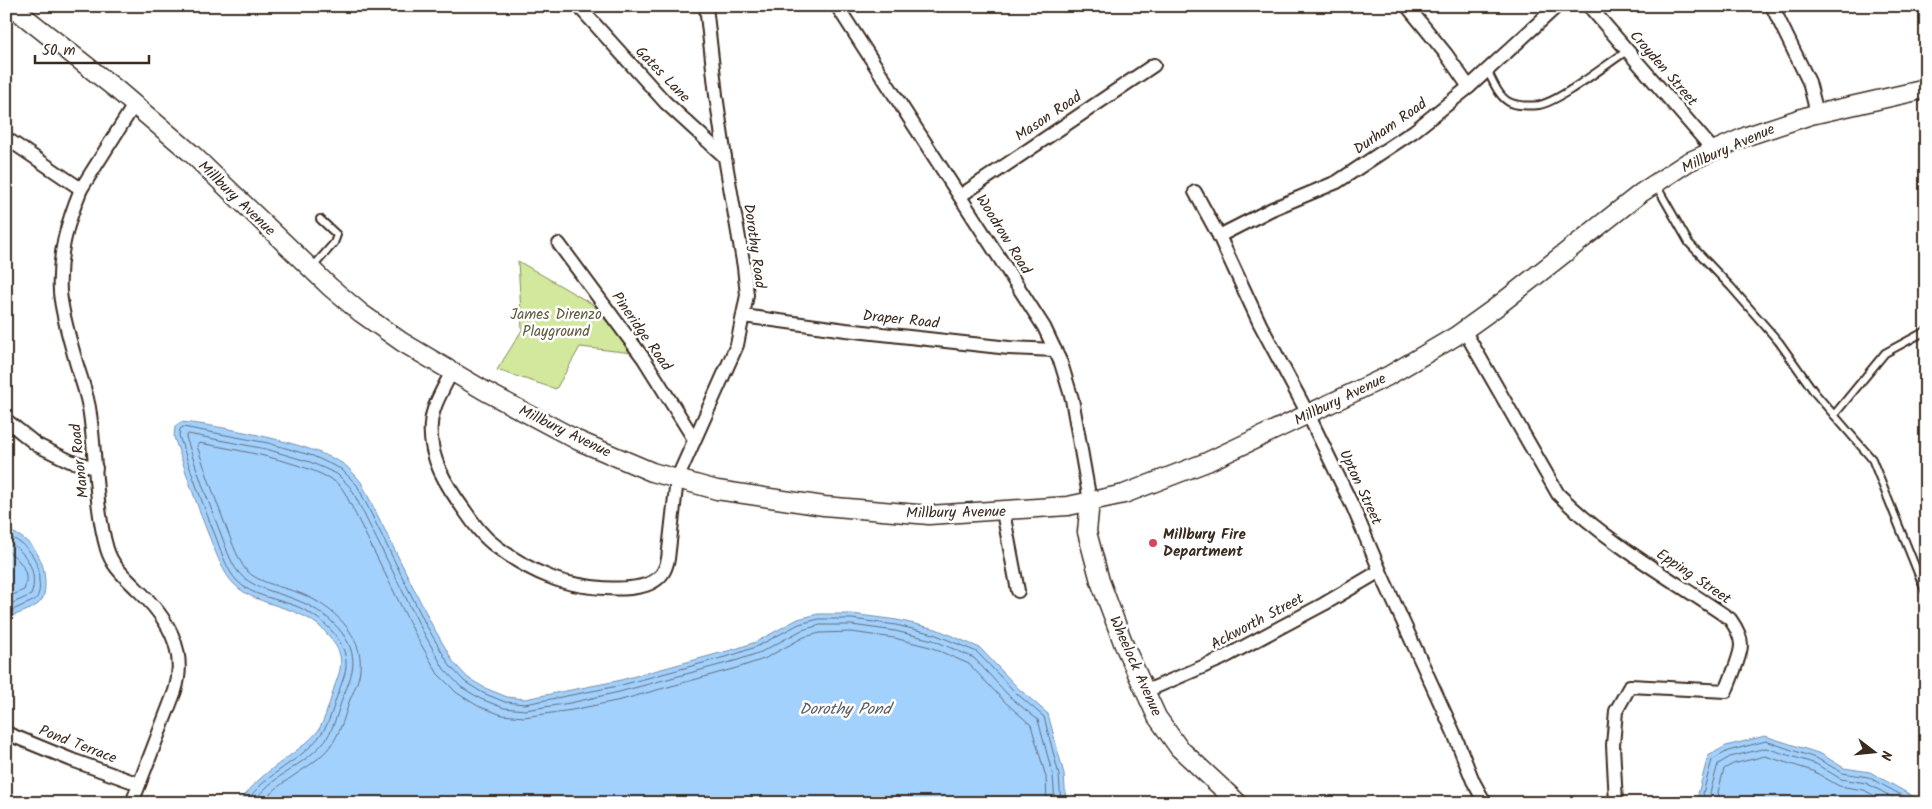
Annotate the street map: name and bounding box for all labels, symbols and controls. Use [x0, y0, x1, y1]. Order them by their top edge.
street label: Croyden Street [1623, 25, 1703, 112]
scale bar [35, 32, 149, 64]
text: 50 m [42, 39, 76, 63]
street label: Gates Lane [629, 41, 696, 109]
street label: Mason Road [1010, 85, 1087, 148]
street label: Durham Road [1349, 92, 1433, 161]
street label: Millbury Avenue [1678, 118, 1779, 180]
street label: Millbury Avenue [192, 155, 281, 242]
street label: Woodrow Road [969, 190, 1038, 280]
street label: Dorothy Road [736, 202, 772, 291]
street label: Pineridge Road [605, 287, 678, 377]
park label: James Direnzo Playground [510, 303, 602, 344]
street label: Draper Road [862, 304, 941, 336]
street label: Millbury Avenue [1290, 367, 1391, 433]
street label: Millbury Avenue [514, 399, 615, 465]
street label: Manor Road [64, 422, 96, 499]
street label: Upton Street [1332, 446, 1388, 529]
street label: Millbury Avenue [906, 500, 1006, 526]
place label: Millbury Fire Department [1163, 523, 1246, 564]
marker: Millbury Fire Department [1147, 537, 1159, 549]
street label: Epping Street [1651, 543, 1736, 611]
street label: Ackworth Street [1207, 587, 1309, 657]
street label: Wheelock Avenue [1102, 612, 1168, 721]
water label: Dorothy Pond [799, 697, 895, 722]
street label: Pond Terrace [35, 719, 120, 771]
north arrow [1850, 726, 1900, 776]
text: N [1874, 748, 1897, 763]

